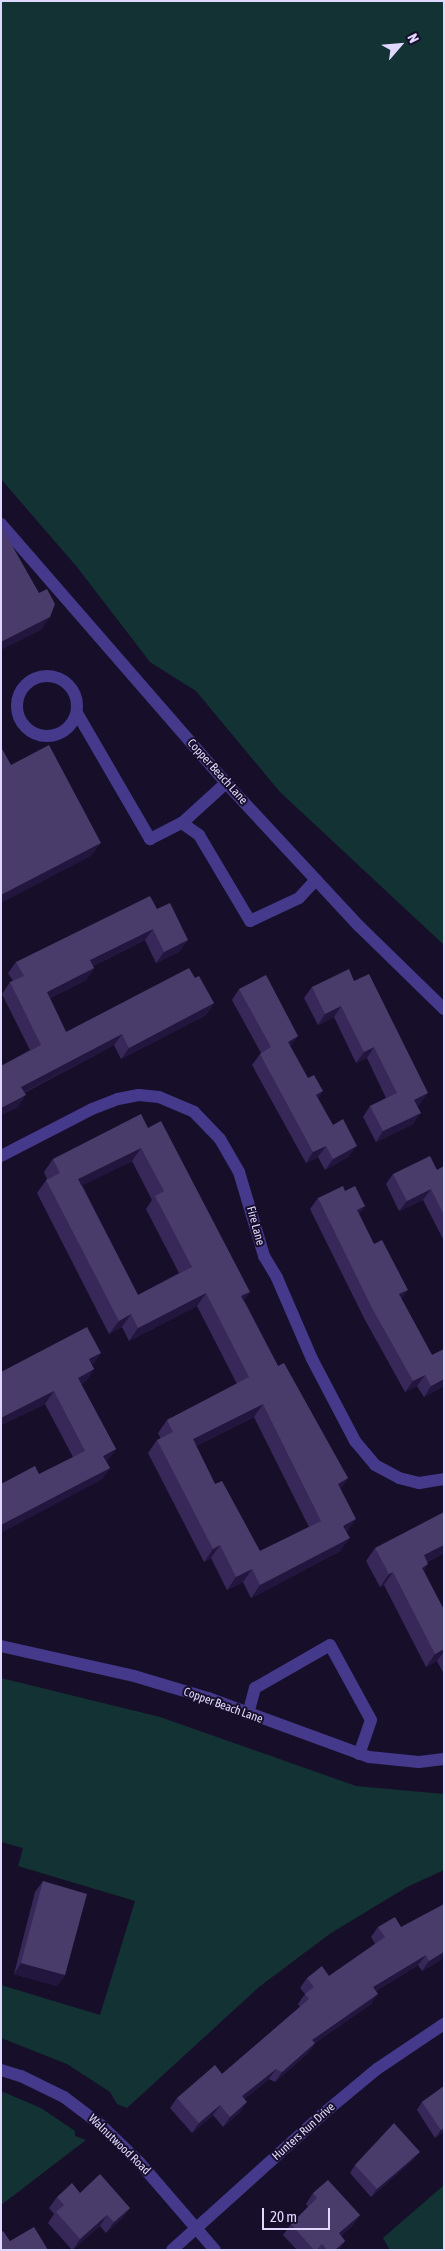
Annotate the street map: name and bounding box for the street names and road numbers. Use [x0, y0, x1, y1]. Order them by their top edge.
street label: Copper Beach Lane [184, 736, 250, 808]
street label: Fire Lane [243, 1205, 267, 1247]
street label: Copper Beach Lane [181, 1685, 265, 1727]
street label: Hunters Run Drive [270, 2100, 338, 2164]
street label: Walnutwood Road [85, 2112, 153, 2178]

